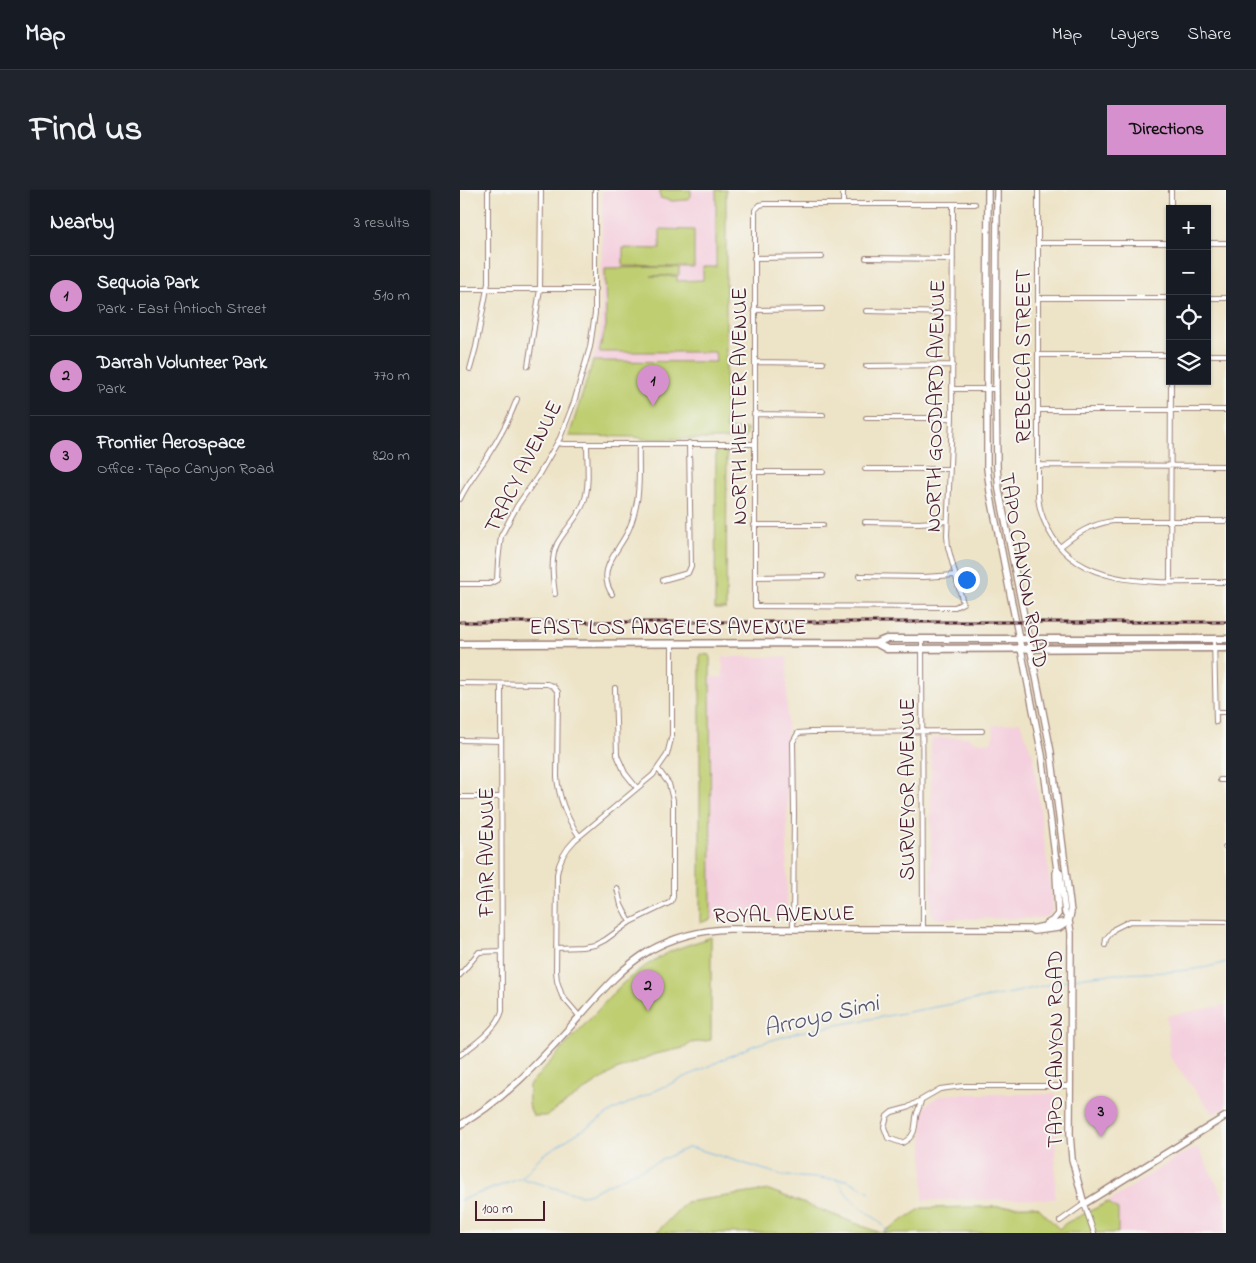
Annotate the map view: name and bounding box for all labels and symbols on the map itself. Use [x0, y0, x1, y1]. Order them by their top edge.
street label: REBECCA STREET [1009, 268, 1041, 443]
street label: NORTH GOODARD AVENUE [919, 279, 955, 533]
street label: NORTH HIETTER AVENUE [725, 287, 757, 525]
pin: 1 [637, 365, 669, 406]
street label: TRACY AVENUE [477, 395, 572, 539]
street label: TAPO CANYON ROAD [989, 470, 1055, 671]
your location [954, 567, 980, 593]
street label: EAST LOS ANGELES AVENUE [529, 613, 807, 645]
street label: SURVEYOR AVENUE [893, 698, 925, 880]
street label: FAIR AVENUE [472, 787, 504, 918]
street label: ROYAL AVENUE [713, 899, 855, 933]
street label: TAPO CANYON ROAD [1041, 950, 1073, 1148]
pin: 2 [632, 970, 664, 1011]
water label: Arroyo Simi [760, 987, 885, 1048]
pin: 3 [1085, 1096, 1117, 1137]
scale bar [475, 1198, 545, 1221]

